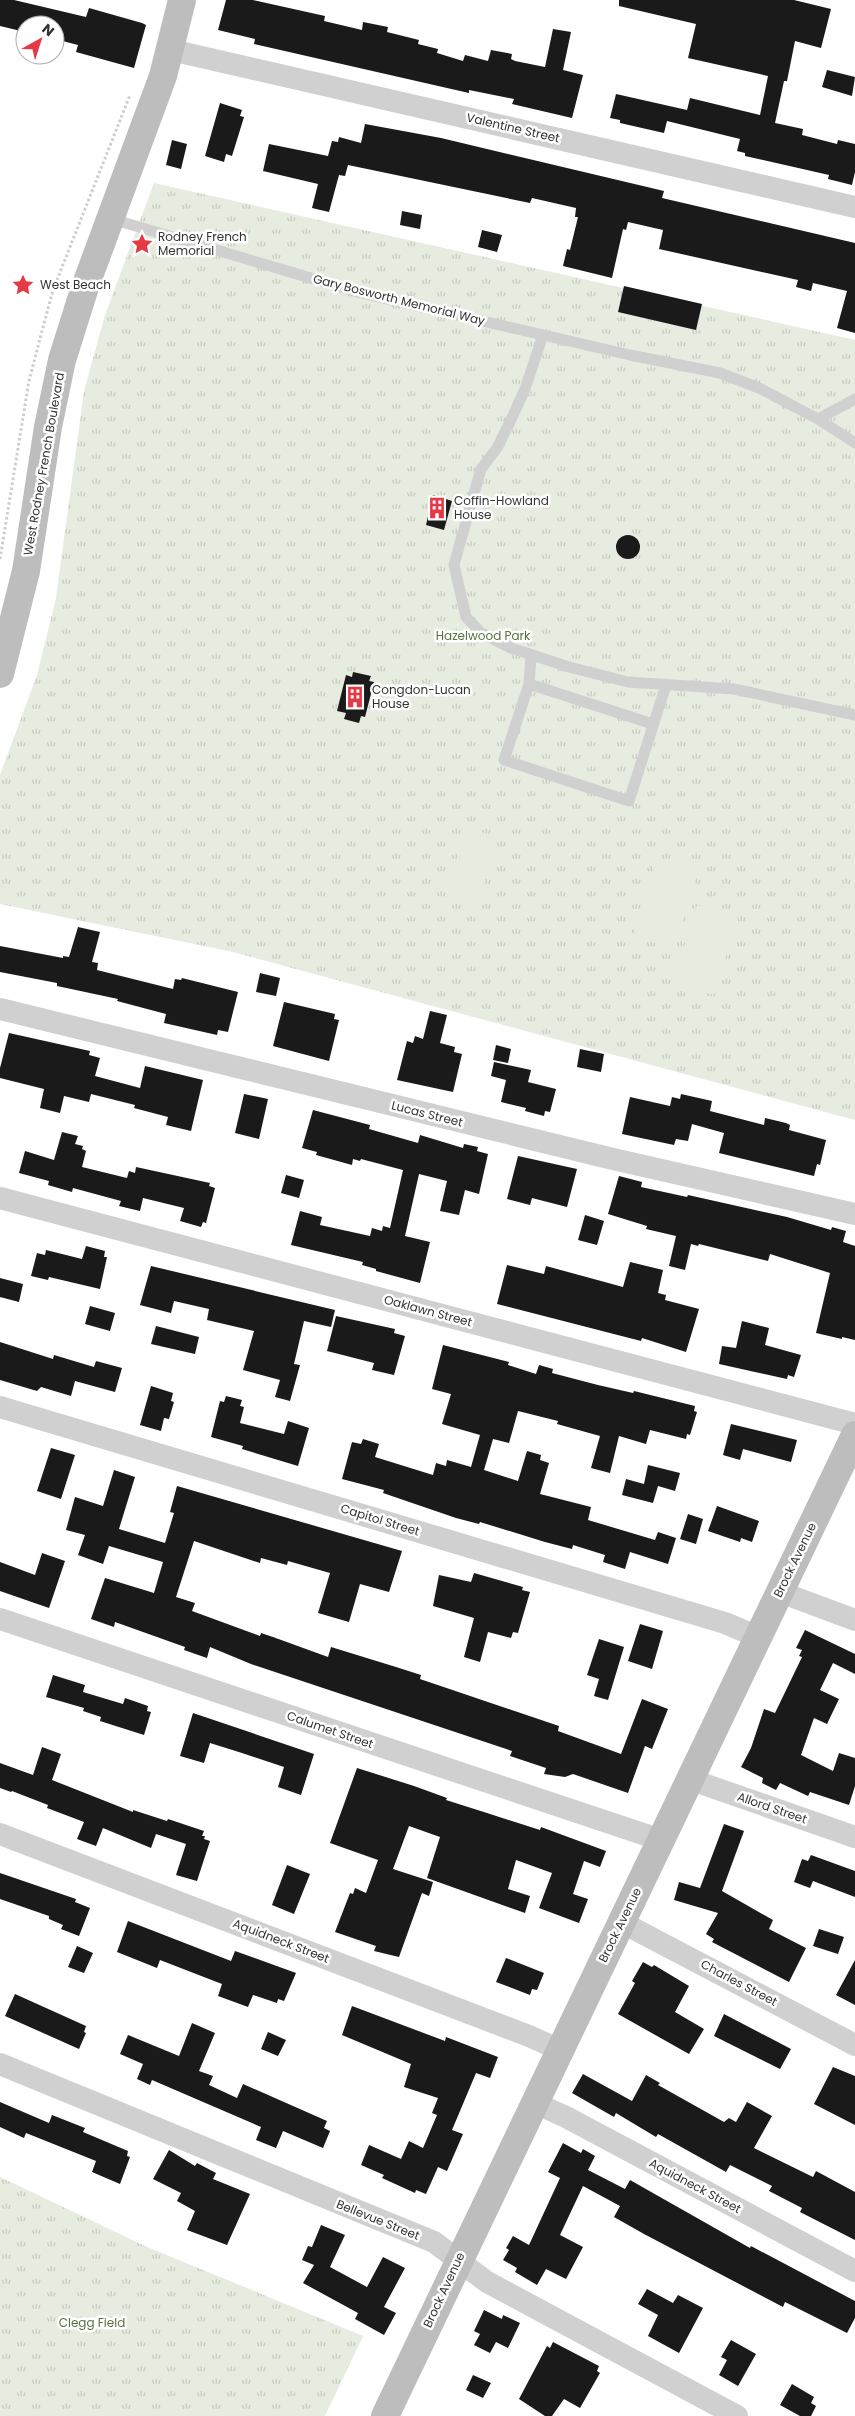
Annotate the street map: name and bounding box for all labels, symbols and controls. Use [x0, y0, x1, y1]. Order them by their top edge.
north arrow [15, 15, 65, 65]
text: N [38, 19, 59, 41]
street label: Valentine Street [465, 109, 561, 146]
place label: Rodney French Memorial [158, 228, 247, 259]
place icon: Rodney French Memorial [129, 231, 155, 257]
street label: Gary Bosworth Memorial Way [311, 270, 487, 329]
place icon: West Beach [10, 272, 36, 298]
place label: West Beach [40, 276, 111, 293]
street label: West Rodney French Boulevard [19, 371, 68, 557]
place label: Coffin-Howland House [454, 492, 549, 523]
building icon: Coffin-Howland House [424, 495, 450, 521]
park label: Hazelwood Park [436, 627, 531, 644]
place label: Congdon-Lucan House [372, 681, 471, 712]
building icon: Congdon-Lucan House [342, 684, 368, 710]
street label: Lucas Street [390, 1096, 465, 1131]
street label: Oaklawn Street [382, 1291, 474, 1330]
street label: Capitol Street [339, 1499, 422, 1540]
street label: Brock Avenue [769, 1520, 820, 1600]
street label: Calumet Street [285, 1707, 376, 1752]
street label: Allord Street [735, 1788, 809, 1827]
street label: Brock Avenue [594, 1885, 645, 1965]
street label: Aquidneck Street [231, 1914, 332, 1967]
street label: Charles Street [698, 1955, 781, 2010]
street label: Aquidneck Street [646, 2154, 744, 2217]
street label: Bellevue Street [334, 2195, 422, 2244]
street label: Brock Avenue [419, 2249, 468, 2330]
park label: Clegg Field [59, 2314, 125, 2331]

